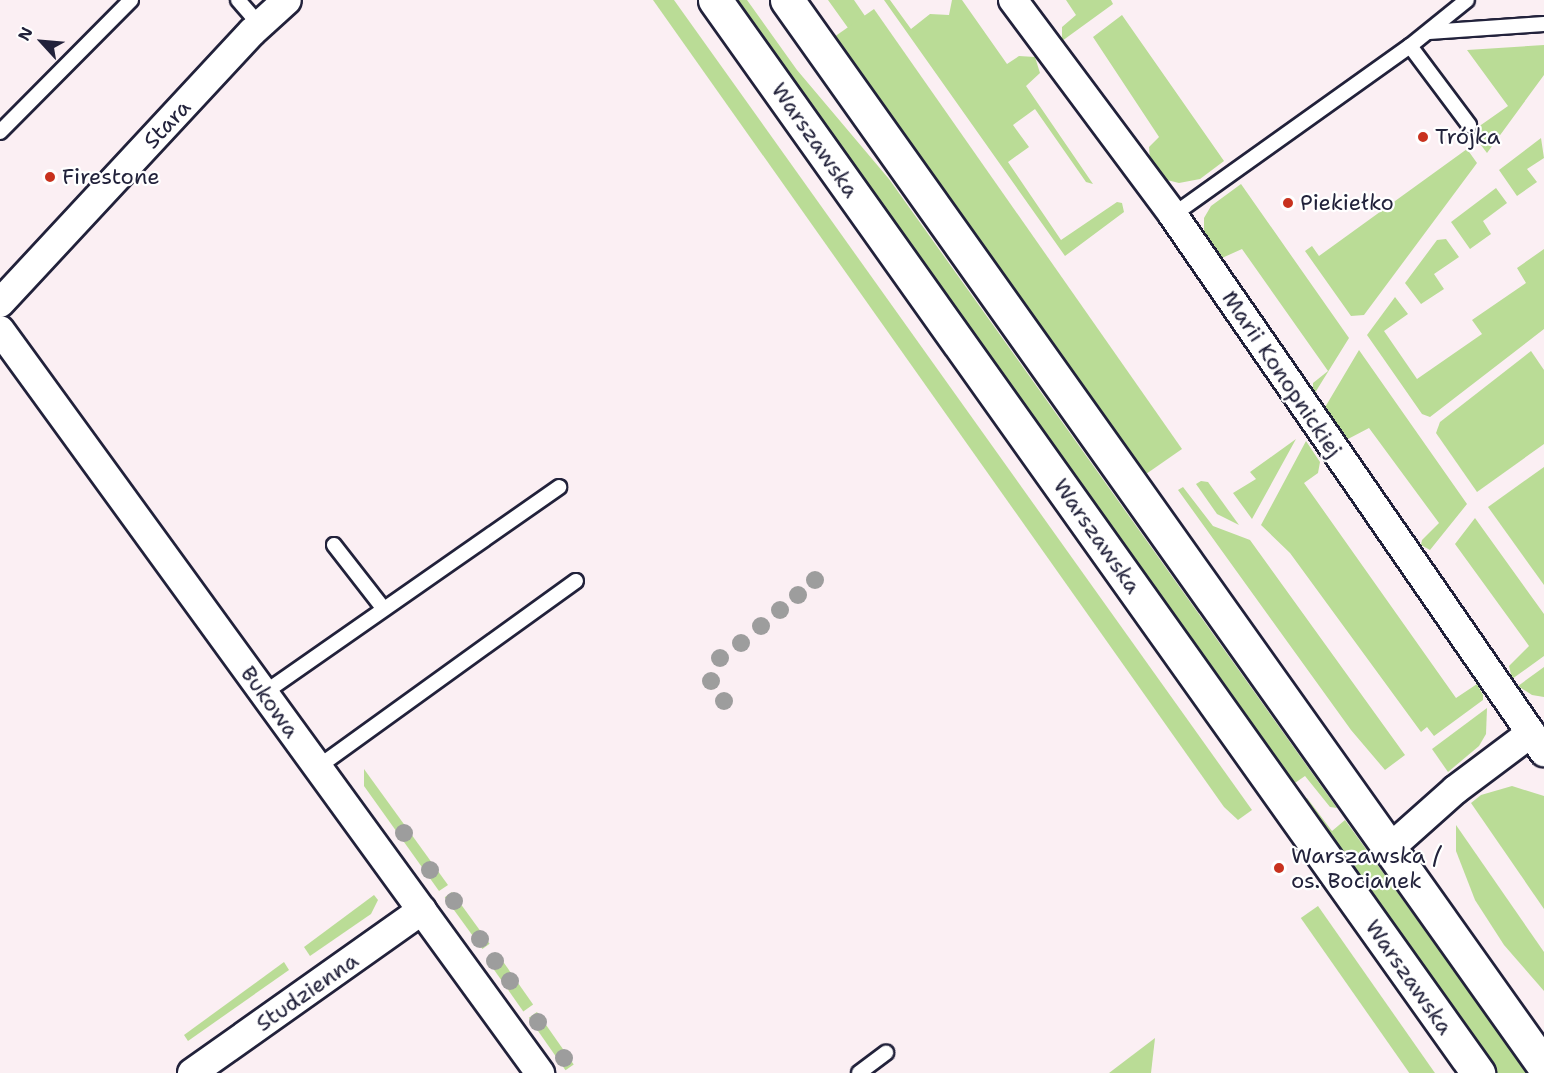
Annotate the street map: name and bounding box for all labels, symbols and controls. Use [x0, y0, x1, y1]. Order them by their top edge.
north arrow [12, 12, 72, 72]
text: N [13, 24, 38, 44]
street label: Warszawska [766, 77, 864, 203]
street label: Stara [138, 94, 196, 154]
place label: Trójka [1435, 124, 1500, 150]
marker: Trójka [1416, 130, 1430, 144]
place label: Firestone [62, 164, 160, 190]
marker: Firestone [43, 170, 57, 184]
place label: Piekiełko [1300, 190, 1394, 216]
marker: Piekiełko [1281, 196, 1295, 210]
street label: Marii Konopnickiej [1216, 286, 1348, 462]
street label: Warszawska [1048, 473, 1146, 599]
street label: Bukowa [235, 661, 305, 743]
place label: Warszawska / os. Bocianek [1291, 842, 1441, 894]
marker: Warszawska / os. Bocianek [1272, 861, 1286, 875]
street label: Warszawska [1360, 914, 1458, 1040]
street label: Studzienna [251, 947, 363, 1037]

